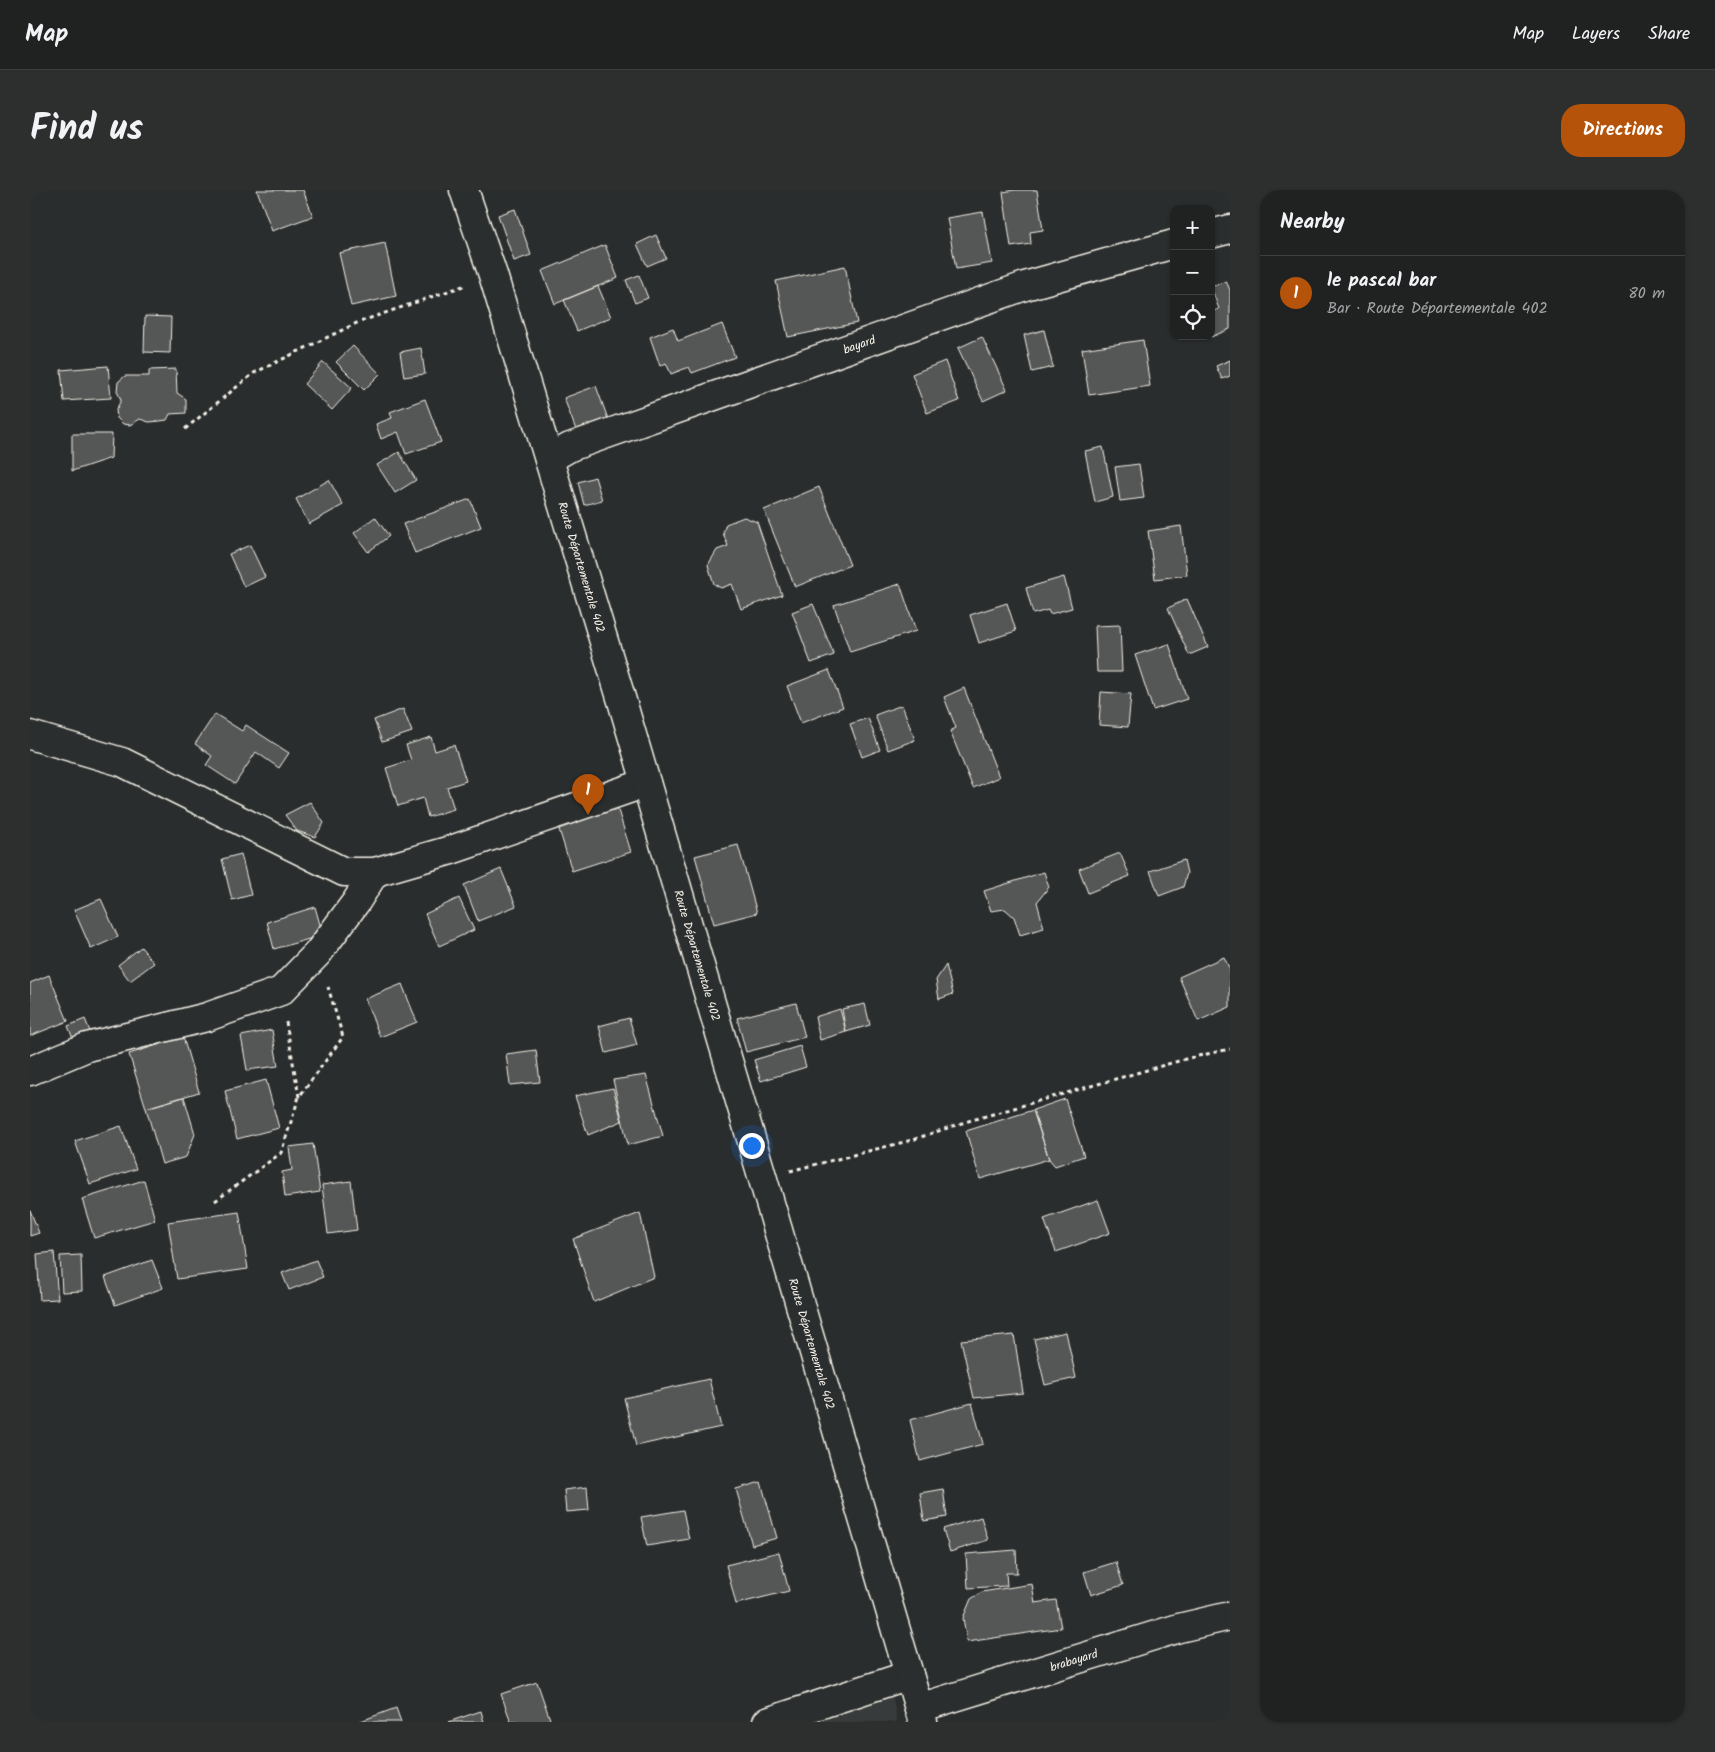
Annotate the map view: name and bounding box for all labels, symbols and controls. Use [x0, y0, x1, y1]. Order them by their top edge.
text: Map [25, 15, 68, 54]
text: Map [1513, 20, 1544, 49]
text: Layers [1572, 20, 1620, 49]
text: Share [1648, 20, 1690, 49]
text: Find us [30, 102, 143, 158]
button: Directions [1561, 104, 1685, 157]
map controls [1170, 205, 1215, 340]
button: + [1170, 205, 1215, 250]
text: Nearby [1280, 206, 1345, 239]
button: − [1170, 250, 1215, 295]
text: le pascal bar [1327, 266, 1436, 296]
text: 1 [1294, 281, 1298, 306]
text: 80 m [1628, 281, 1665, 306]
button: locate [1170, 295, 1215, 340]
text: Bar · Route Départementale 402 [1327, 296, 1548, 321]
street label: bayard [841, 330, 879, 360]
street label: Route Départementale 402 [552, 499, 610, 635]
pin: 1 [572, 774, 604, 815]
street label: Route Départementale 402 [668, 887, 725, 1023]
your location [739, 1133, 765, 1159]
street label: Route Départementale 402 [783, 1276, 839, 1412]
street label: brabayard [1048, 1644, 1101, 1677]

